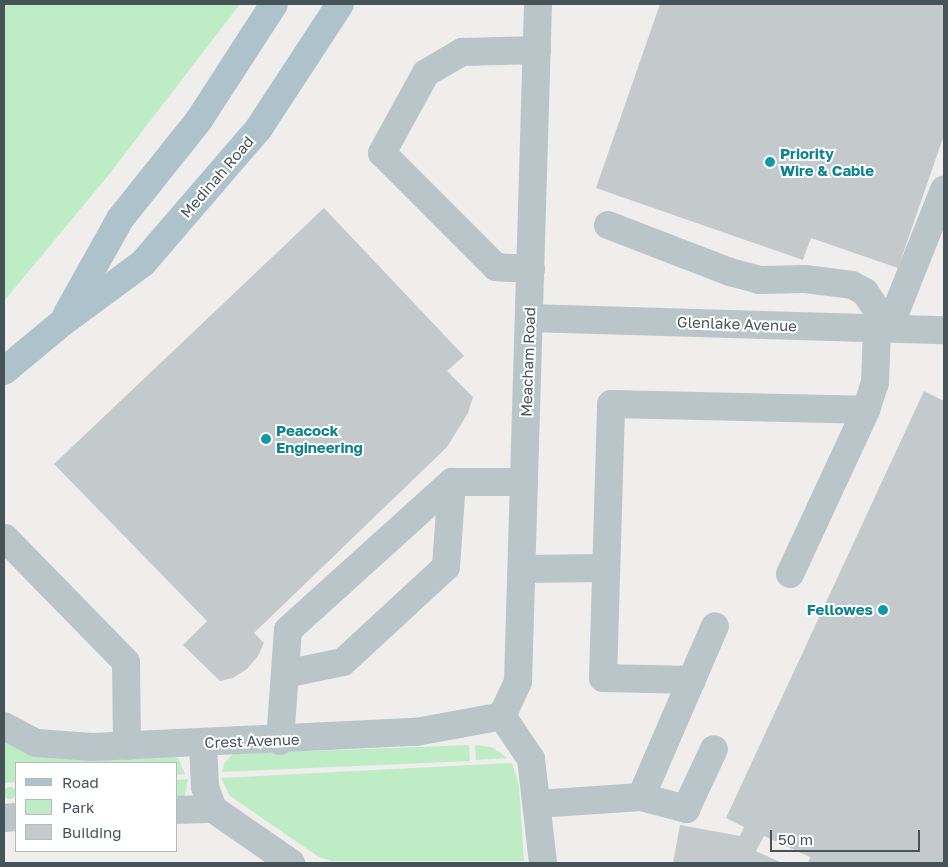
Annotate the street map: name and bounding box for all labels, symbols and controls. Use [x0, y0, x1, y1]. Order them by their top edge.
street label: Medinah Road [177, 133, 257, 221]
place label: Priority Wire & Cable [780, 144, 874, 179]
marker: Priority Wire & Cable [764, 156, 776, 168]
street label: Meacham Road [517, 307, 539, 417]
street label: Glenlake Avenue [677, 313, 797, 335]
place label: Peacock Engineering [276, 421, 363, 456]
marker: Peacock Engineering [260, 433, 272, 445]
place label: Fellowes [807, 601, 873, 619]
marker: Fellowes [877, 604, 889, 616]
street label: Crest Avenue [204, 730, 300, 752]
legend [15, 762, 178, 852]
text: Road [62, 773, 99, 791]
text: Park [62, 798, 94, 816]
scale bar [773, 820, 923, 852]
text: Building [62, 823, 122, 841]
text: 50 m [778, 830, 813, 848]

